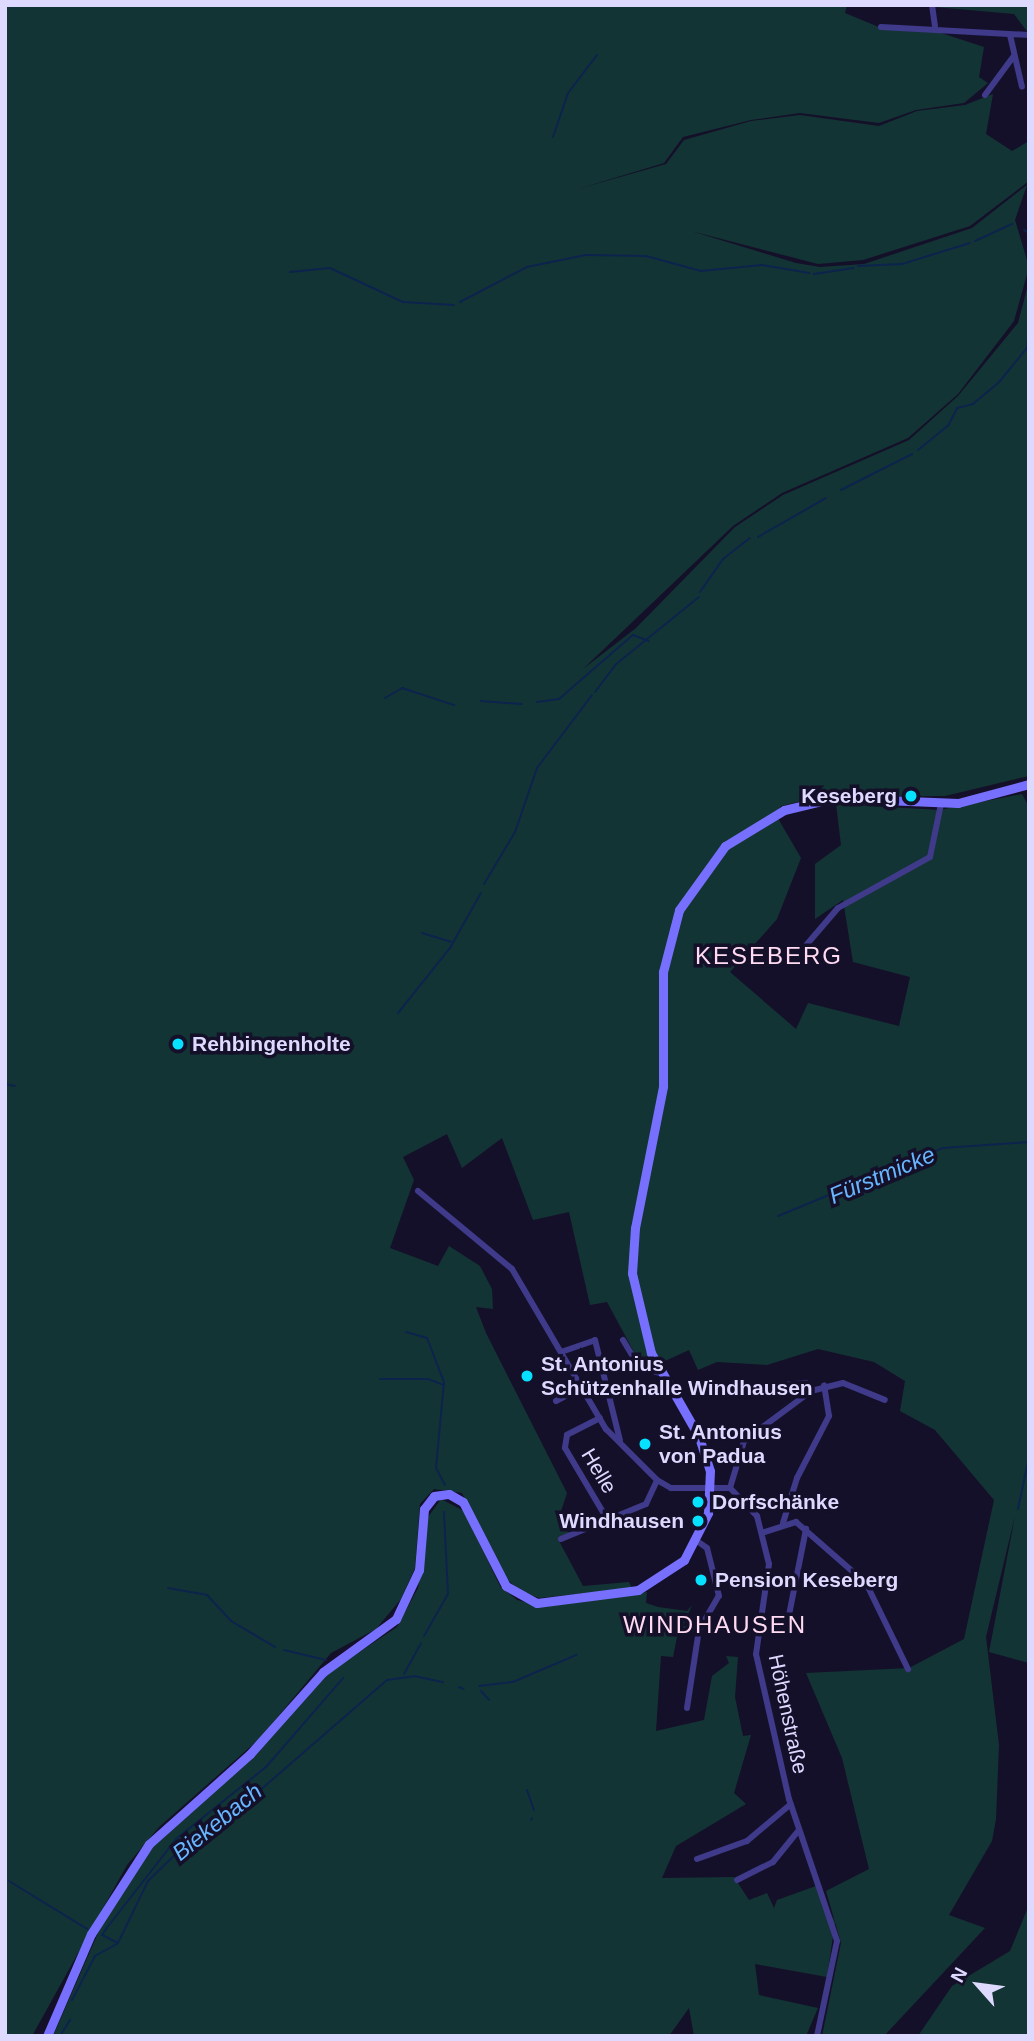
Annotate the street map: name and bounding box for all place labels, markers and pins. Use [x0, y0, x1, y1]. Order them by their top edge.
place label: Keseberg [801, 783, 897, 809]
marker: Keseberg [903, 788, 919, 804]
place label: Rehbingenholte [192, 1031, 351, 1057]
marker: Rehbingenholte [170, 1036, 186, 1052]
place label: St. Antonius Schützenhalle Windhausen [541, 1351, 813, 1401]
marker: St. Antonius Schützenhalle Windhausen [519, 1368, 535, 1384]
place label: St. Antonius von Padua [659, 1419, 783, 1469]
marker: St. Antonius von Padua [637, 1436, 653, 1452]
place label: Dorfschänke [712, 1489, 839, 1515]
marker: Dorfschänke [690, 1494, 706, 1510]
place label: Windhausen [559, 1508, 684, 1534]
marker: Windhausen [690, 1513, 706, 1529]
place label: Pension Keseberg [715, 1567, 898, 1593]
marker: Pension Keseberg [693, 1572, 709, 1588]

